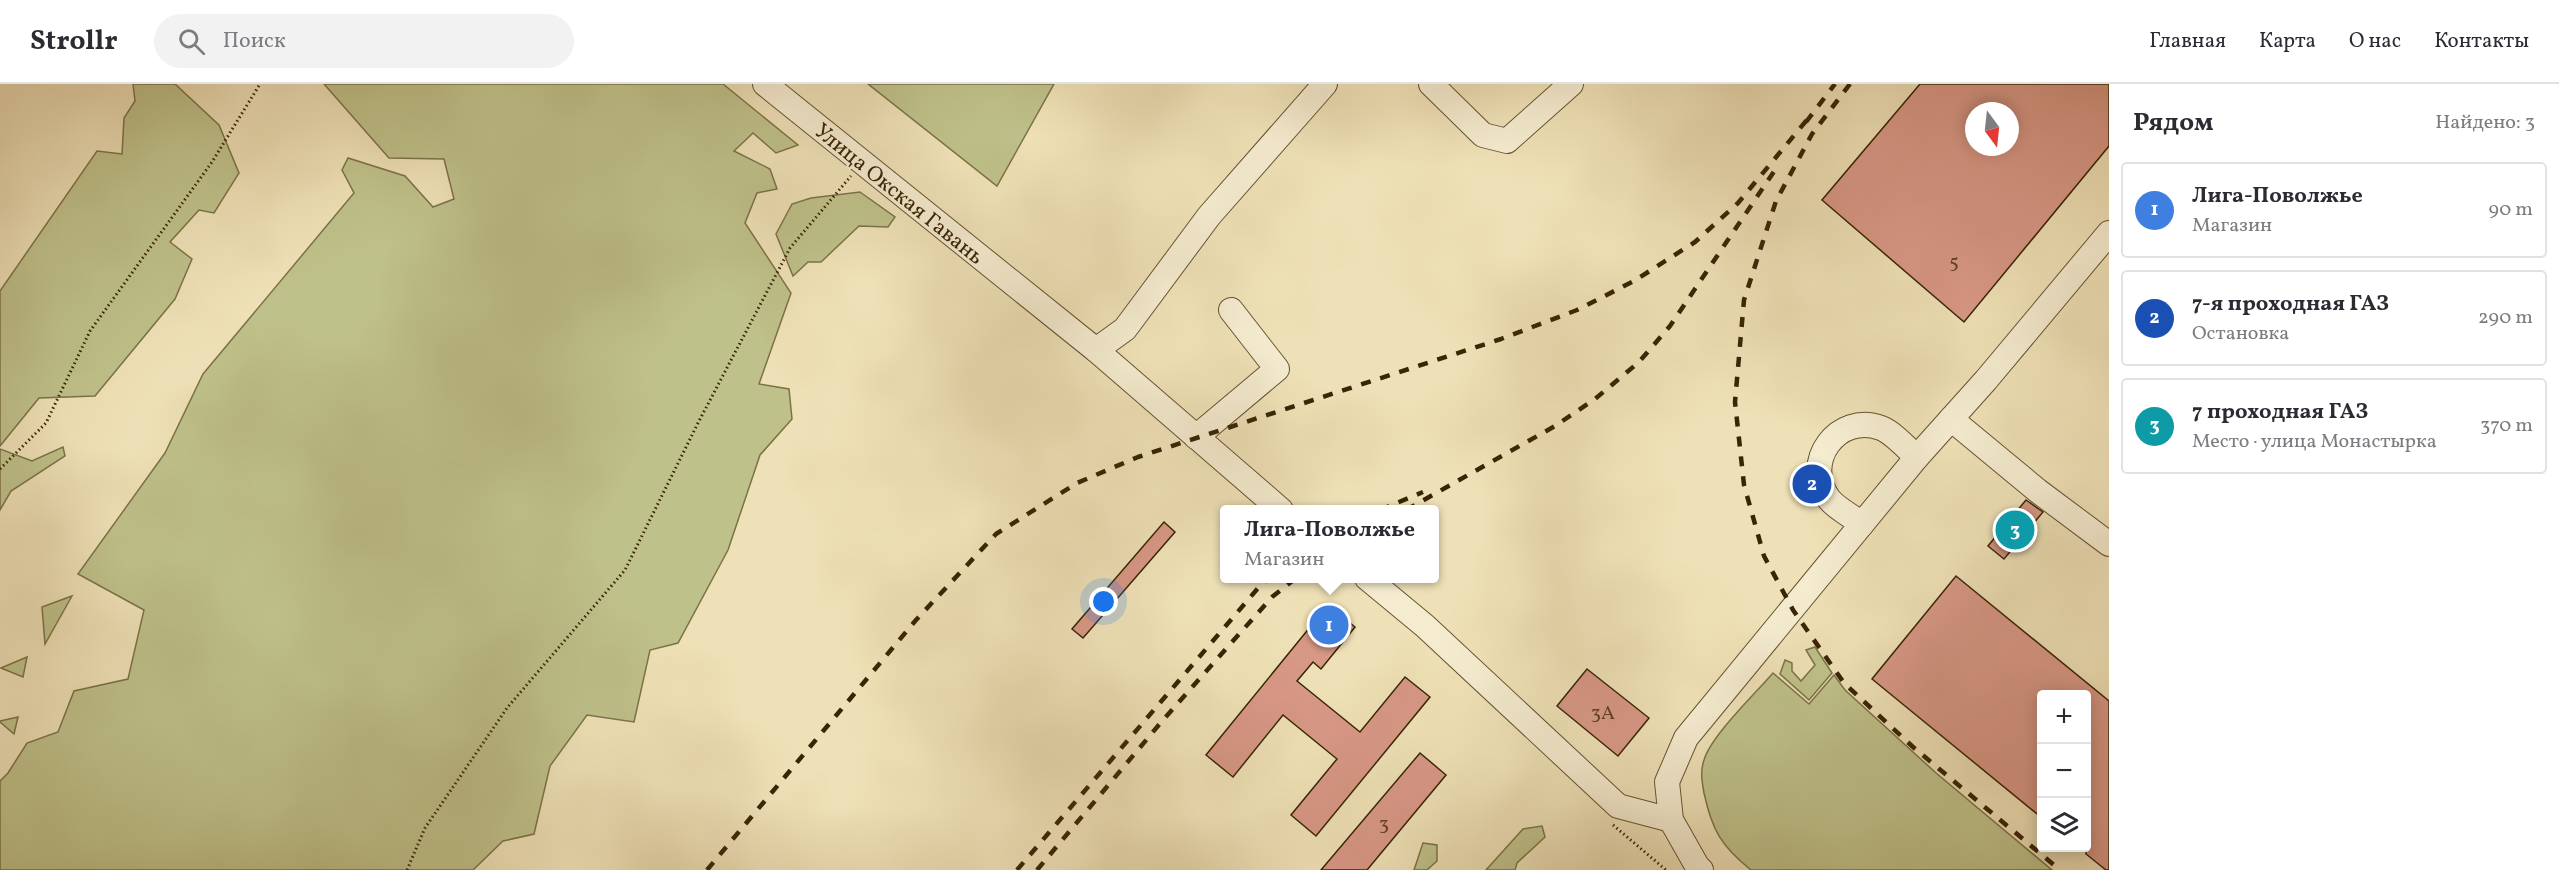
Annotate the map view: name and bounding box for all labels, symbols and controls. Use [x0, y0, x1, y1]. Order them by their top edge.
search box [154, 14, 574, 68]
text: Strollr [30, 22, 118, 61]
icon: search [175, 25, 208, 58]
text: Поиск [223, 26, 286, 57]
text: Главная [2149, 27, 2226, 56]
text: Карта [2259, 27, 2316, 56]
text: О нас [2349, 27, 2401, 56]
text: Контакты [2434, 27, 2529, 56]
north arrow [1965, 102, 2019, 156]
text: Рядом [2133, 105, 2213, 141]
text: Найдено: 3 [2435, 109, 2535, 137]
street label: Улица Окская Гавань [807, 117, 990, 273]
text: Лига-Поволжье [2192, 181, 2363, 212]
text: 1 [2150, 196, 2159, 224]
text: 90 m [2489, 196, 2533, 224]
text: Магазин [2192, 212, 2272, 240]
house number: 5 [1949, 249, 1959, 277]
text: 7-я проходная ГАЗ [2192, 289, 2389, 320]
text: 2 [2149, 304, 2160, 332]
text: 290 m [2478, 304, 2533, 332]
text: Остановка [2192, 320, 2289, 348]
text: 7 проходная ГАЗ [2192, 397, 2368, 428]
text: 3 [2149, 412, 2160, 440]
text: 370 m [2480, 412, 2533, 440]
text: Место · улица Монастырка [2192, 428, 2437, 456]
pin: 2 [1792, 462, 1832, 506]
popup [1220, 505, 1439, 583]
pin: 3 [1996, 508, 2034, 552]
text: Лига-Поволжье [1244, 515, 1415, 546]
text: Магазин [1244, 546, 1324, 574]
your location [1089, 587, 1118, 616]
pin: 1 [1310, 602, 1348, 648]
map controls [2037, 690, 2091, 852]
button: + [2037, 690, 2091, 744]
house number: 3А [1591, 700, 1615, 728]
button: − [2037, 744, 2091, 798]
button: layers [2037, 798, 2091, 852]
house number: 3 [1379, 811, 1389, 839]

